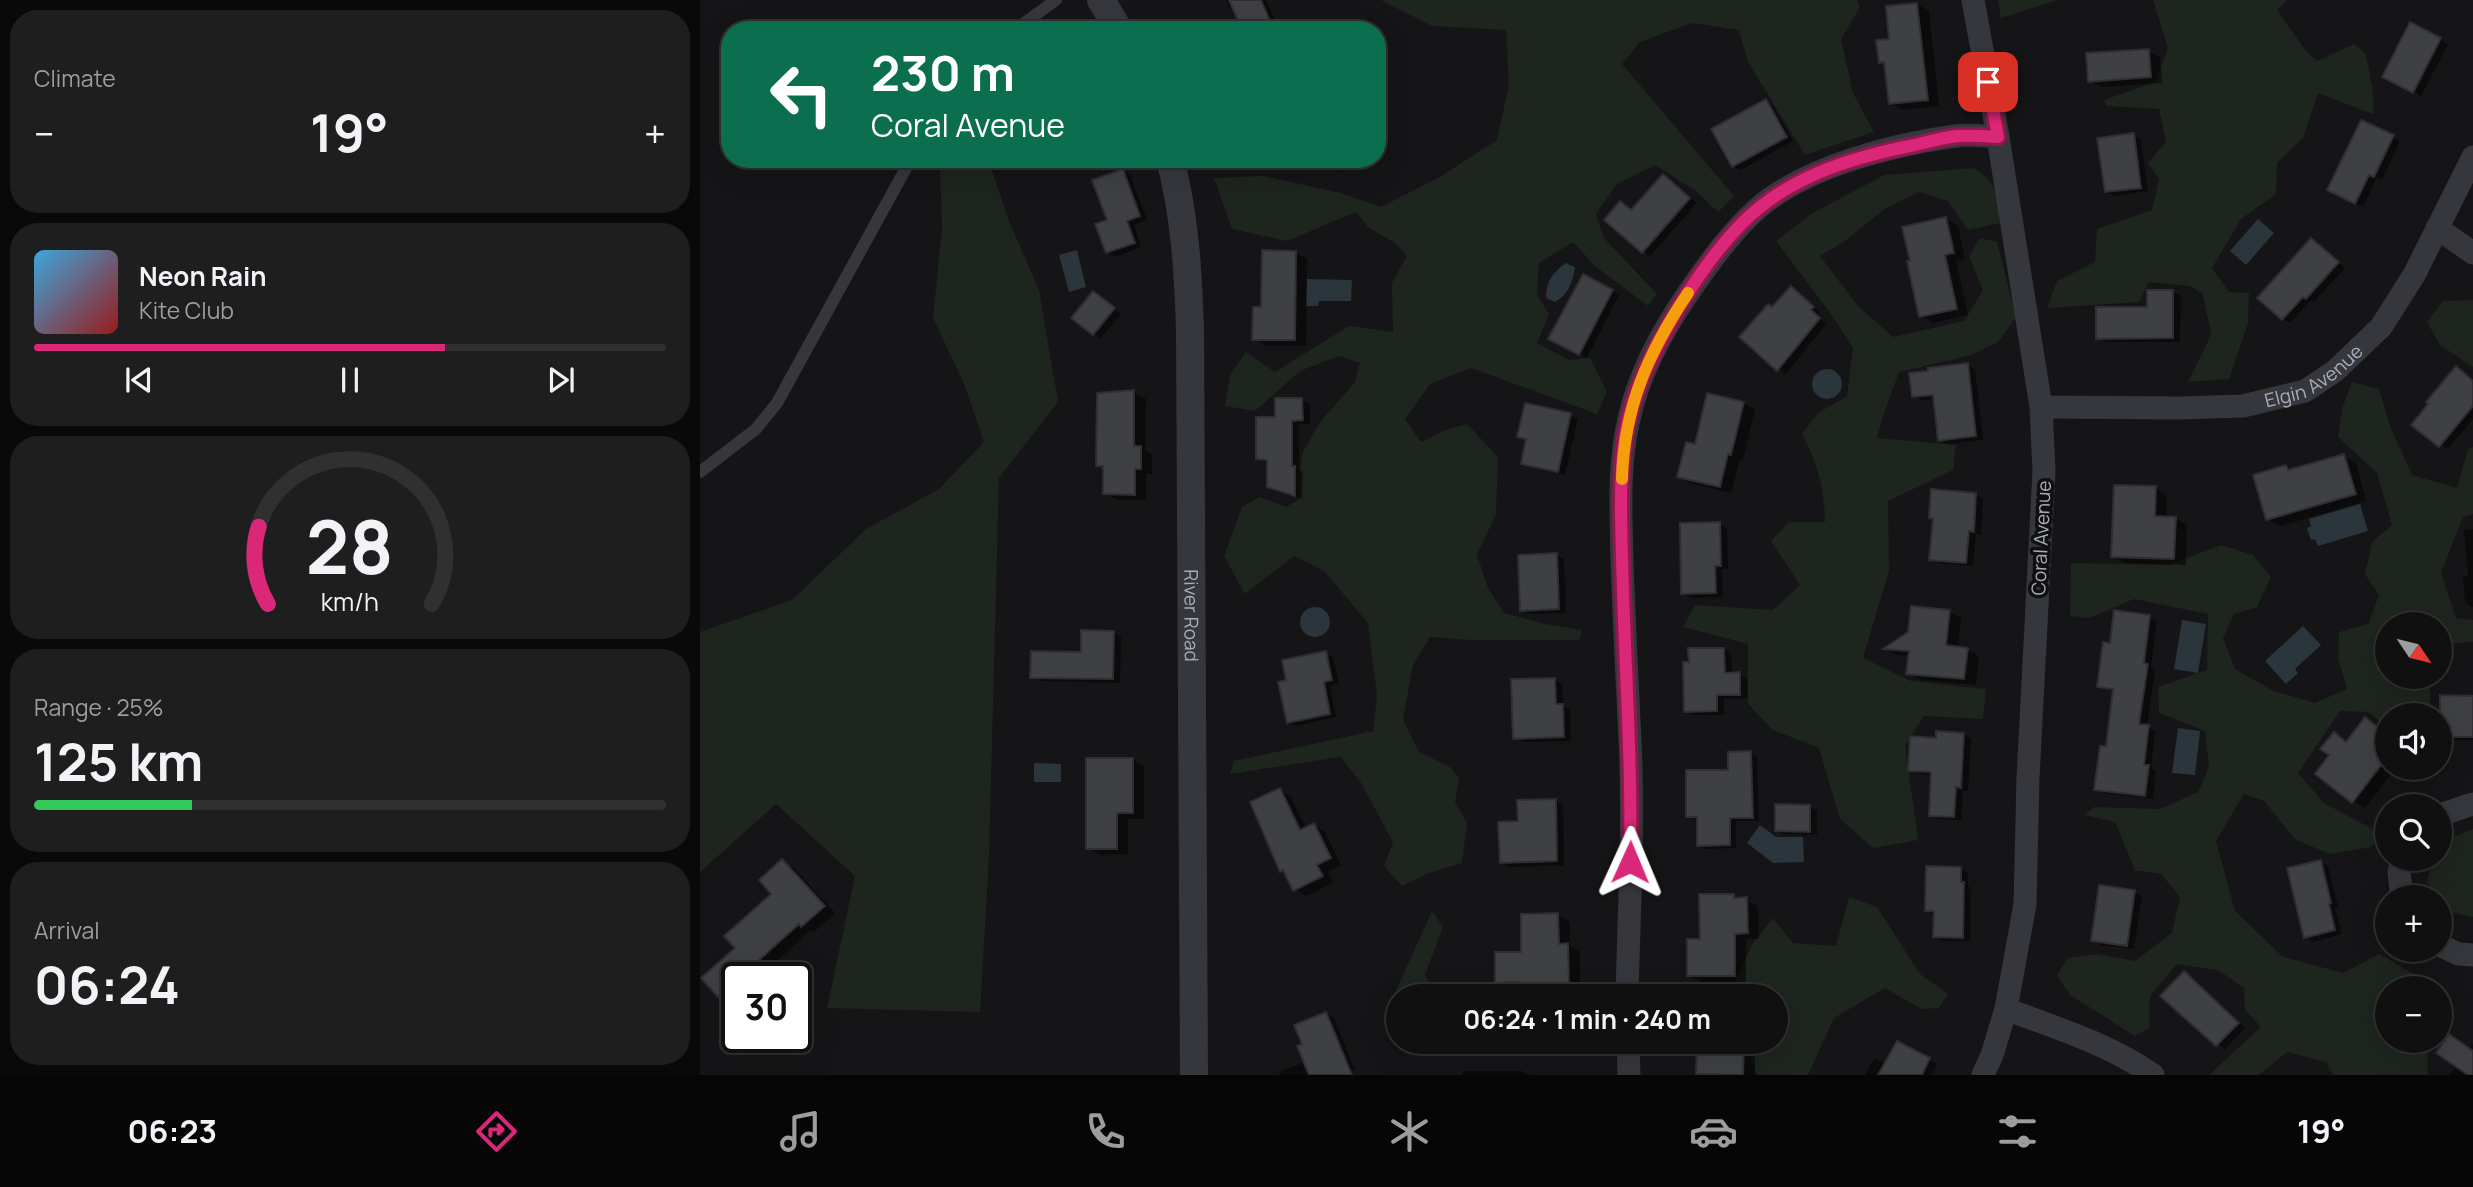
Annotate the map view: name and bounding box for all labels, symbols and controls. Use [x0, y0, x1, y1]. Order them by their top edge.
text: 230 m [871, 39, 1015, 106]
icon: left [756, 49, 847, 140]
pin [1958, 52, 2018, 112]
text: Climate [34, 62, 116, 94]
icon: arrive [1969, 63, 2007, 101]
text: 19° [310, 97, 389, 168]
text: Coral Avenue [871, 103, 1065, 147]
text: − [34, 107, 55, 159]
text: + [644, 107, 666, 159]
text: Neon Rain [139, 258, 267, 294]
text: Kite Club [139, 294, 234, 326]
street label: Elgin Avenue [2262, 338, 2368, 413]
icon: previous [120, 361, 158, 399]
icon: pause [331, 361, 369, 399]
icon: next [542, 361, 580, 399]
street label: Coral Avenue [2025, 480, 2057, 596]
text: 28 [306, 496, 394, 596]
street label: River Road [1178, 569, 1205, 662]
text: km/h [321, 583, 379, 618]
north arrow [2375, 612, 2452, 690]
map controls [2375, 612, 2452, 1053]
text: Range · 25% [34, 691, 164, 723]
button: sound [2375, 703, 2452, 780]
text: 125 km [34, 726, 203, 797]
button: search [2375, 794, 2452, 871]
position arrow [1593, 825, 1667, 899]
button: + [2375, 885, 2452, 962]
text: Arrival [34, 914, 100, 946]
text: 06:24 [34, 949, 180, 1020]
speed limit sign: 30 [721, 962, 812, 1053]
button: − [2375, 976, 2452, 1053]
text: 06:24 · 1 min · 240 m [1463, 1001, 1711, 1037]
icon: directions [472, 1107, 521, 1156]
icon: music [776, 1107, 825, 1156]
icon: phone [1081, 1107, 1130, 1156]
icon: climate [1385, 1107, 1434, 1156]
icon: car [1689, 1107, 1738, 1156]
icon: filters [1993, 1107, 2042, 1156]
text: 06:23 [128, 1109, 217, 1153]
text: 19° [2297, 1109, 2345, 1153]

